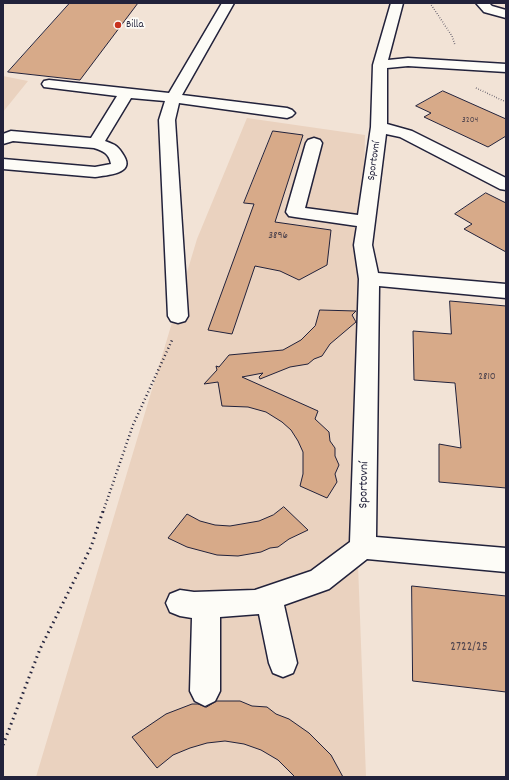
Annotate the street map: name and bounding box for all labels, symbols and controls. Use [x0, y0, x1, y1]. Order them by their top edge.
place label: Billa [126, 18, 144, 32]
marker: Billa [113, 20, 123, 30]
house number: 3204 [462, 116, 478, 126]
street label: Sportovní [366, 141, 384, 181]
house number: 3896 [268, 229, 288, 243]
house number: 2810 [478, 370, 496, 384]
street label: Sportovní [357, 461, 373, 509]
house number: 2722/25 [450, 640, 488, 656]

